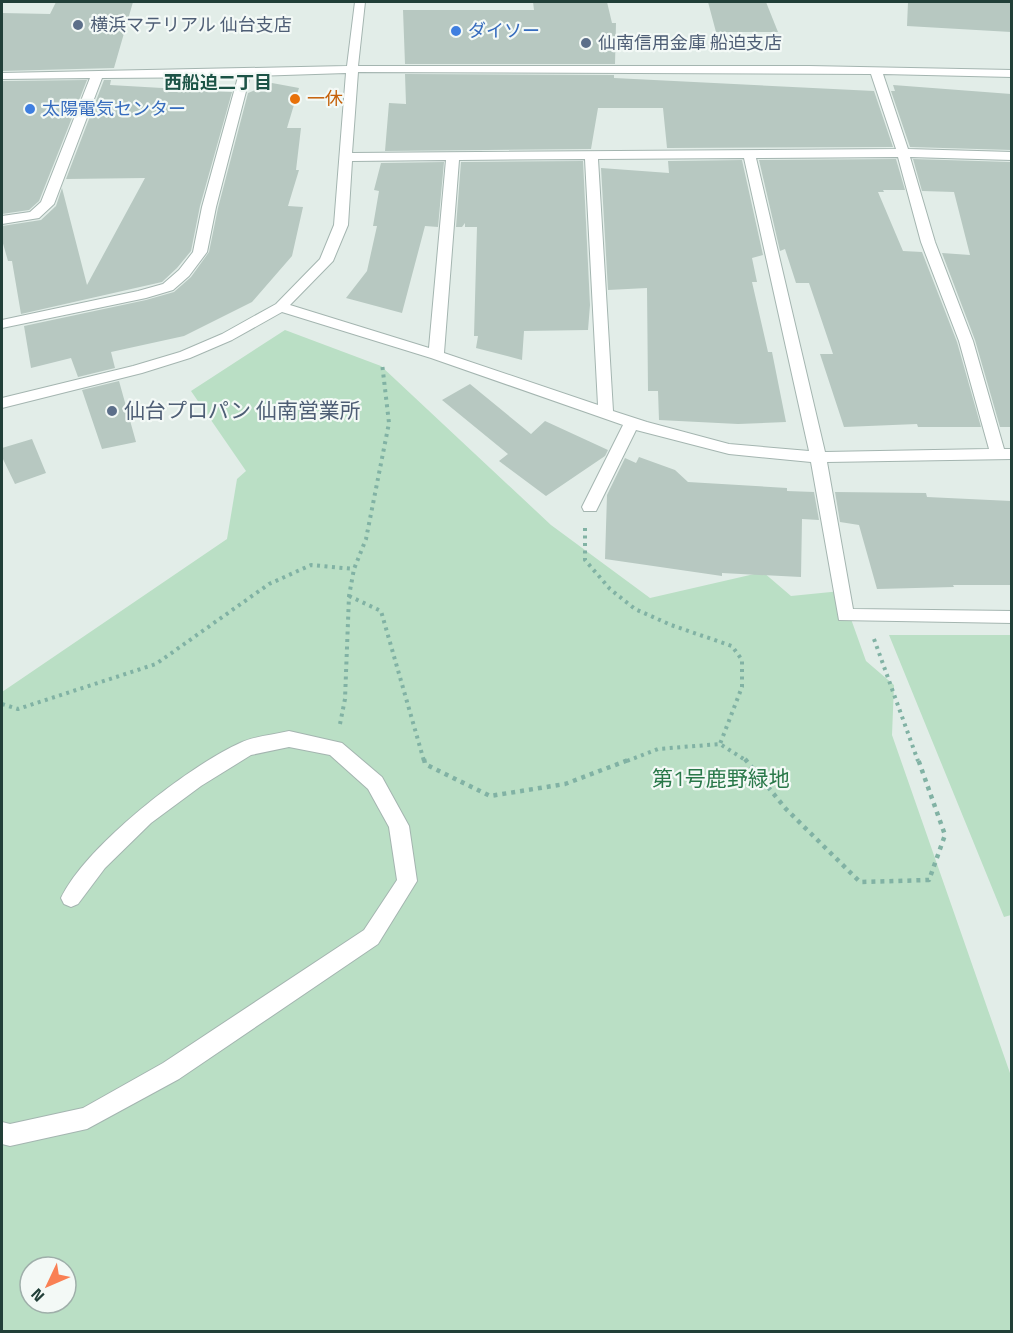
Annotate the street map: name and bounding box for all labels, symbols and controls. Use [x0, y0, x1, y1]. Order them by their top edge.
place label: 横浜マテリアル 仙台支店 [90, 11, 292, 38]
place label: ダイソー [468, 17, 540, 44]
marker: 横浜マテリアル 仙台支店 [71, 18, 85, 32]
marker: ダイソー [449, 24, 463, 38]
place label: 仙南信用金庫 船迫支店 [598, 29, 782, 56]
marker: 仙南信用金庫 船迫支店 [579, 36, 593, 50]
district label: 西船迫二丁目 [164, 69, 272, 96]
place label: 一休 [307, 85, 343, 112]
marker: 一休 [288, 92, 302, 106]
place label: 太陽電気センター [42, 95, 186, 122]
marker: 太陽電気センター [23, 102, 37, 116]
place label: 仙台プロパン 仙南営業所 [124, 394, 361, 426]
marker: 仙台プロパン 仙南営業所 [105, 404, 119, 418]
park label: 第1号鹿野緑地 [652, 762, 790, 794]
north arrow [18, 1255, 78, 1315]
text: N [25, 1283, 50, 1308]

